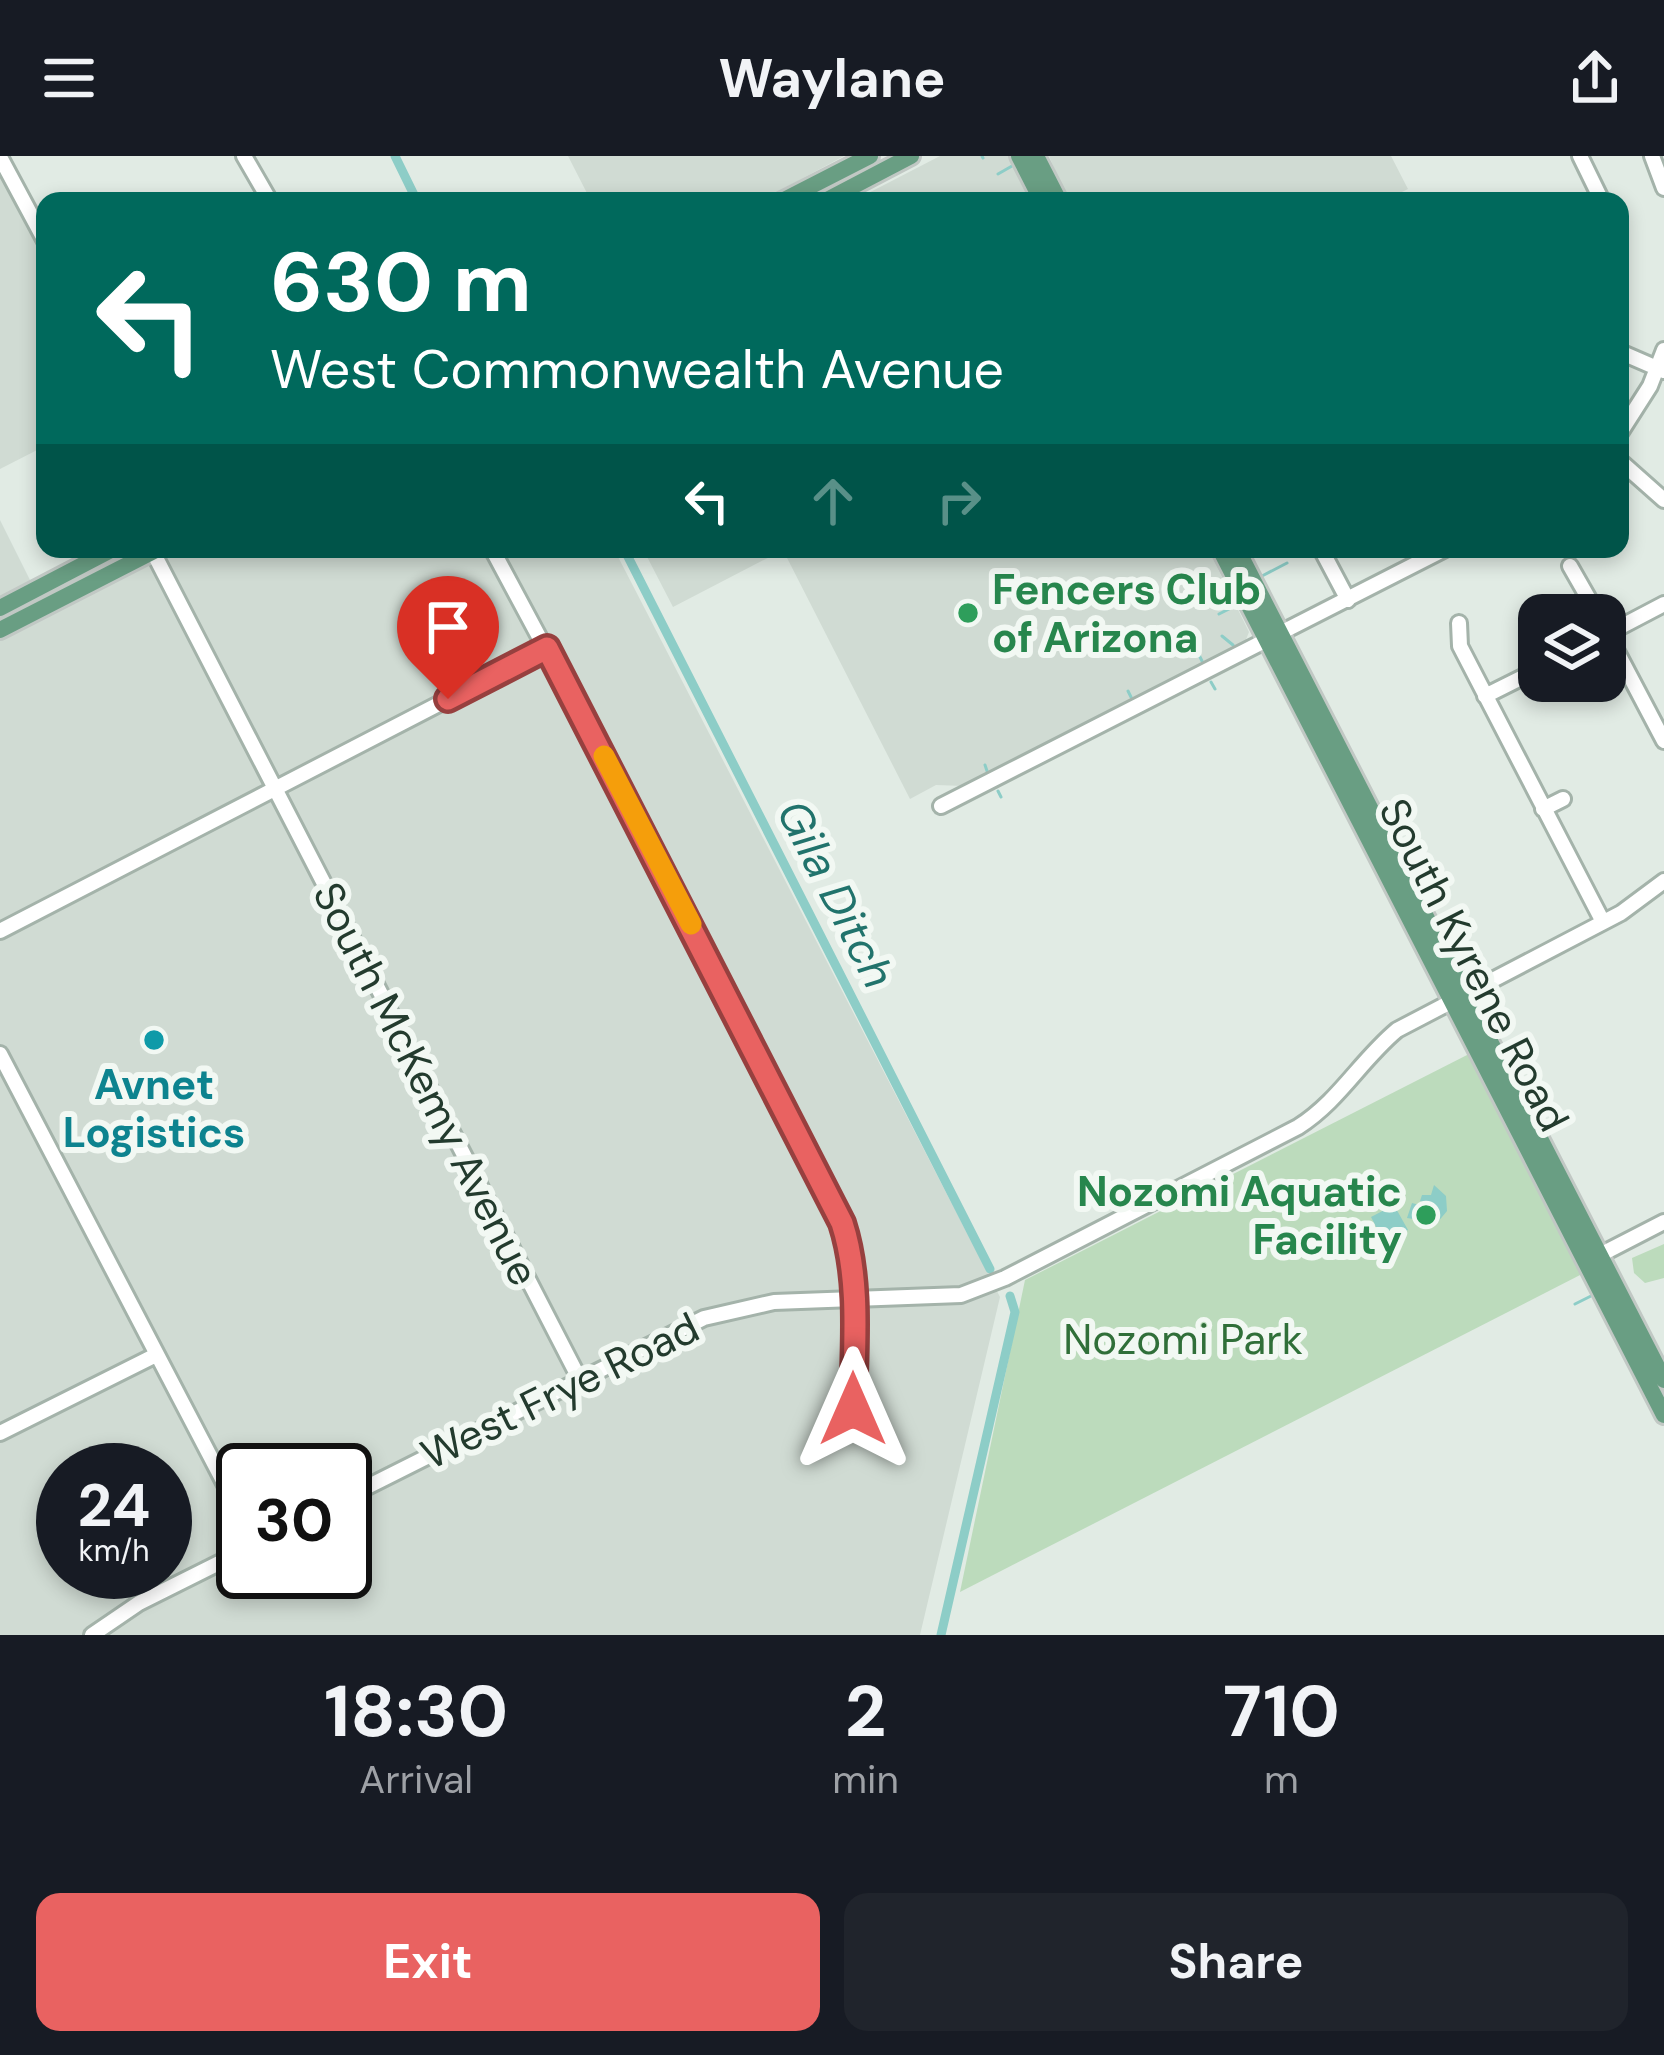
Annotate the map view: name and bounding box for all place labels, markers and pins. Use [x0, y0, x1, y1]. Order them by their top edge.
place label: Fencers Club of Arizona [992, 562, 1261, 665]
pin [397, 576, 499, 699]
marker: Fencers Club of Arizona [955, 600, 981, 626]
marker: Avnet Logistics [141, 1027, 167, 1053]
place label: Avnet Logistics [63, 1057, 245, 1160]
place label: Nozomi Aquatic Facility [1077, 1164, 1402, 1267]
marker: Nozomi Aquatic Facility [1413, 1202, 1439, 1228]

